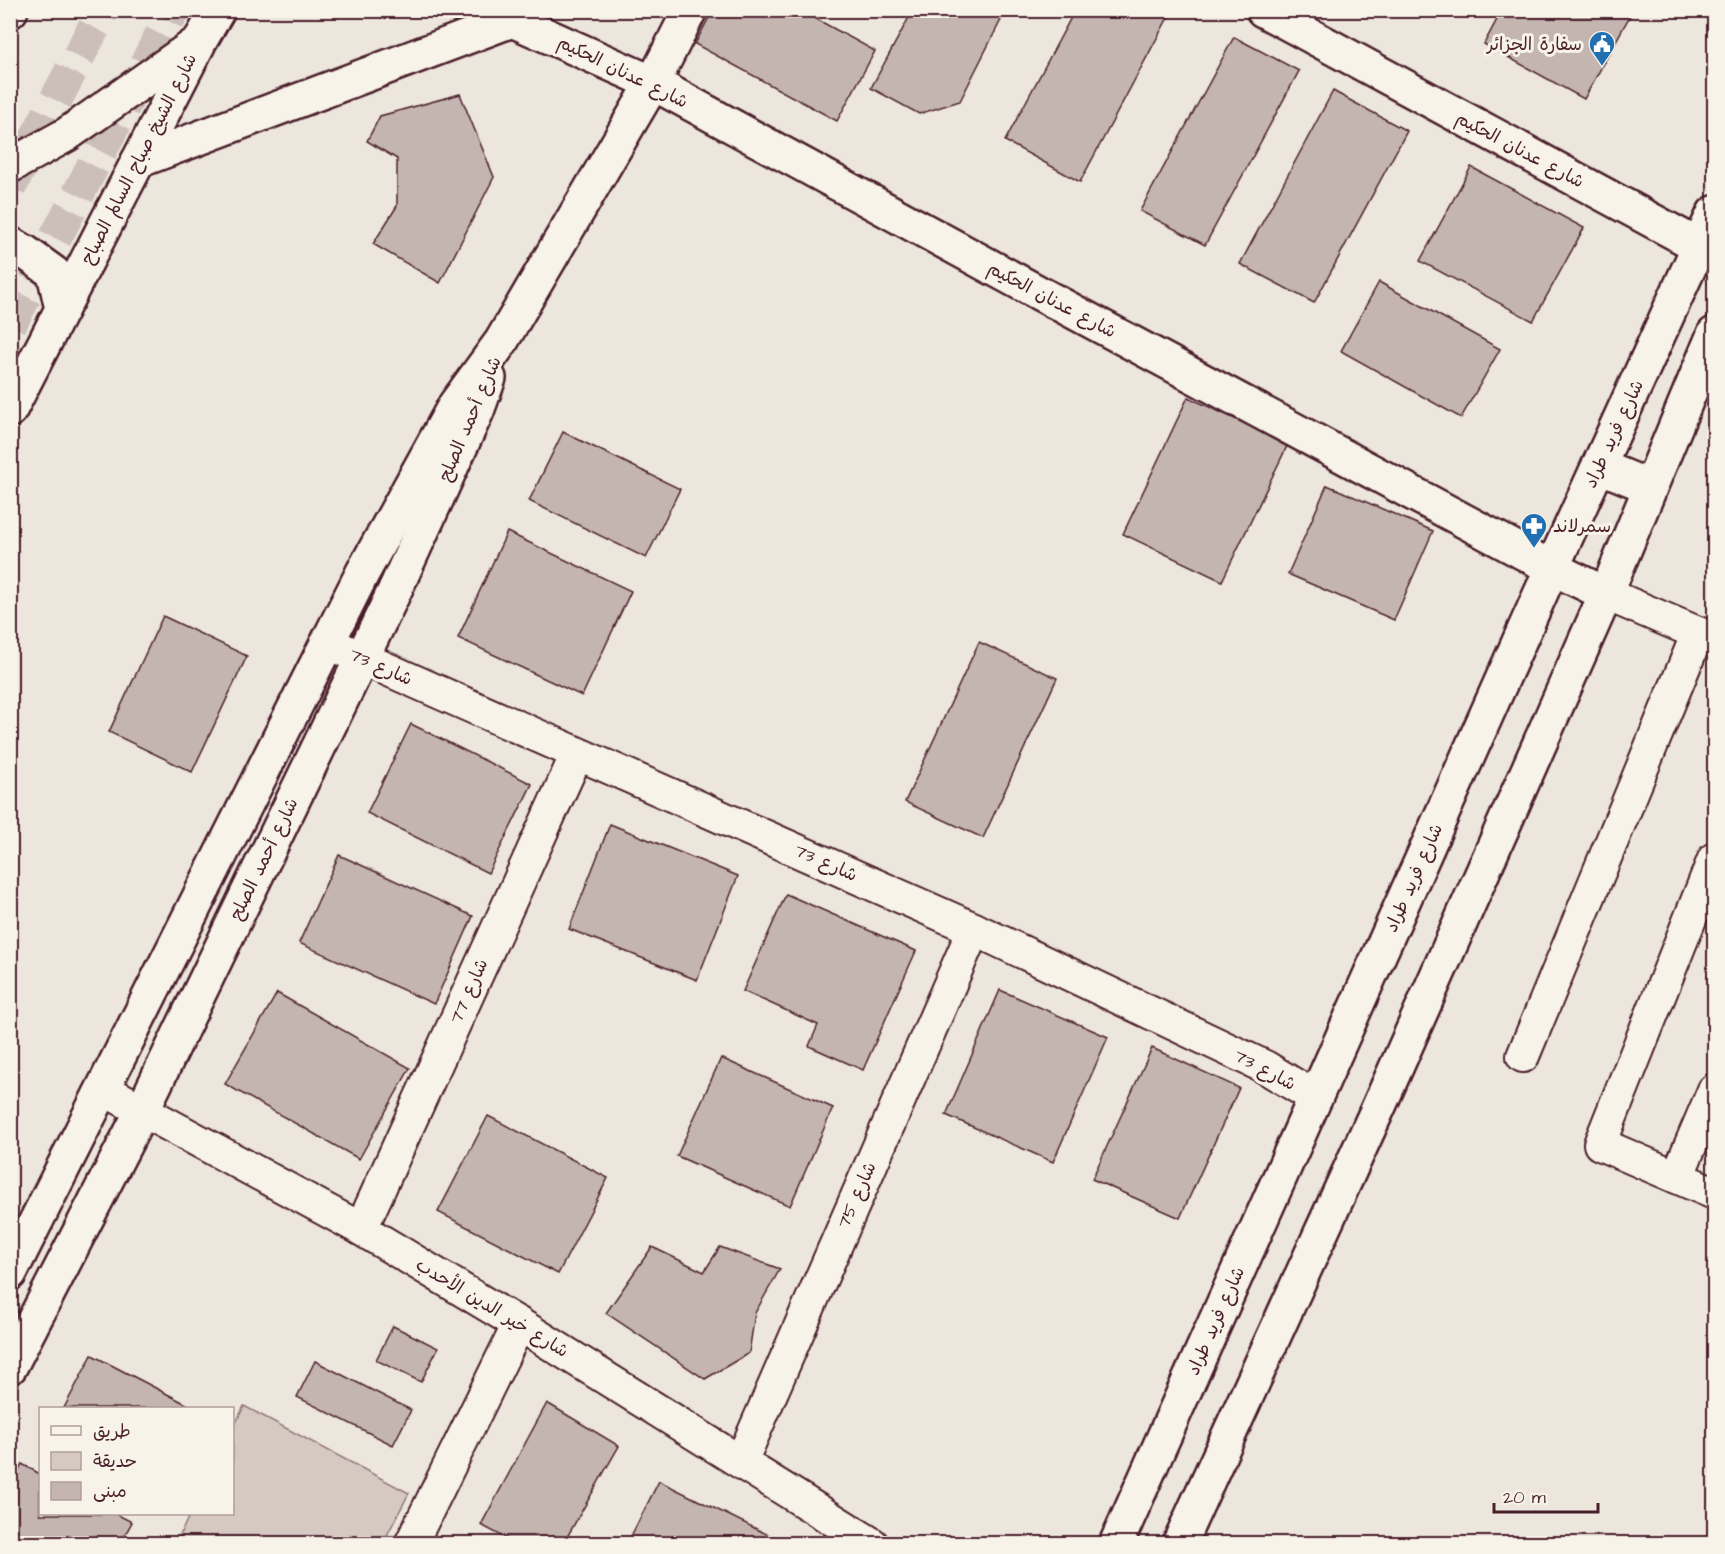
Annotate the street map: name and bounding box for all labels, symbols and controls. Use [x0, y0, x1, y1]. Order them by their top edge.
public building icon: سفارة الجزائر [1587, 29, 1617, 67]
street label: شارع عدنان الحكيم [553, 30, 692, 115]
place label: سفارة الجزائر [1485, 32, 1582, 57]
street label: شارع الشيخ صباح السالم الصباح [75, 49, 204, 269]
street label: شارع عدنان الحكيم [1451, 106, 1588, 195]
street label: شارع عدنان الحكيم [983, 256, 1120, 345]
street label: شارع أحمد الصلح [432, 353, 508, 485]
street label: شارع فريد طراد [1578, 376, 1650, 492]
pharmacy icon: سمرلاند [1519, 511, 1549, 549]
place label: سمرلاند [1553, 514, 1611, 539]
street label: شارع 73 [346, 642, 416, 692]
street label: شارع أحمد الصلح [224, 794, 304, 924]
street label: شارع فريد طراد [1379, 820, 1449, 936]
street label: شارع 73 [791, 838, 861, 888]
street label: شارع 77 [444, 955, 494, 1027]
street label: شارع 73 [1230, 1043, 1300, 1097]
street label: شارع 75 [831, 1158, 883, 1232]
street label: شارع خير الدين الأحدب [411, 1252, 573, 1364]
street label: شارع فريد طراد [1181, 1263, 1251, 1379]
legend [39, 1407, 234, 1515]
text: طريق [93, 1419, 131, 1444]
text: حديقة [93, 1449, 137, 1474]
scale bar [1494, 1476, 1598, 1514]
text: مبنى [93, 1479, 127, 1504]
text: 20 m [1503, 1485, 1546, 1510]

